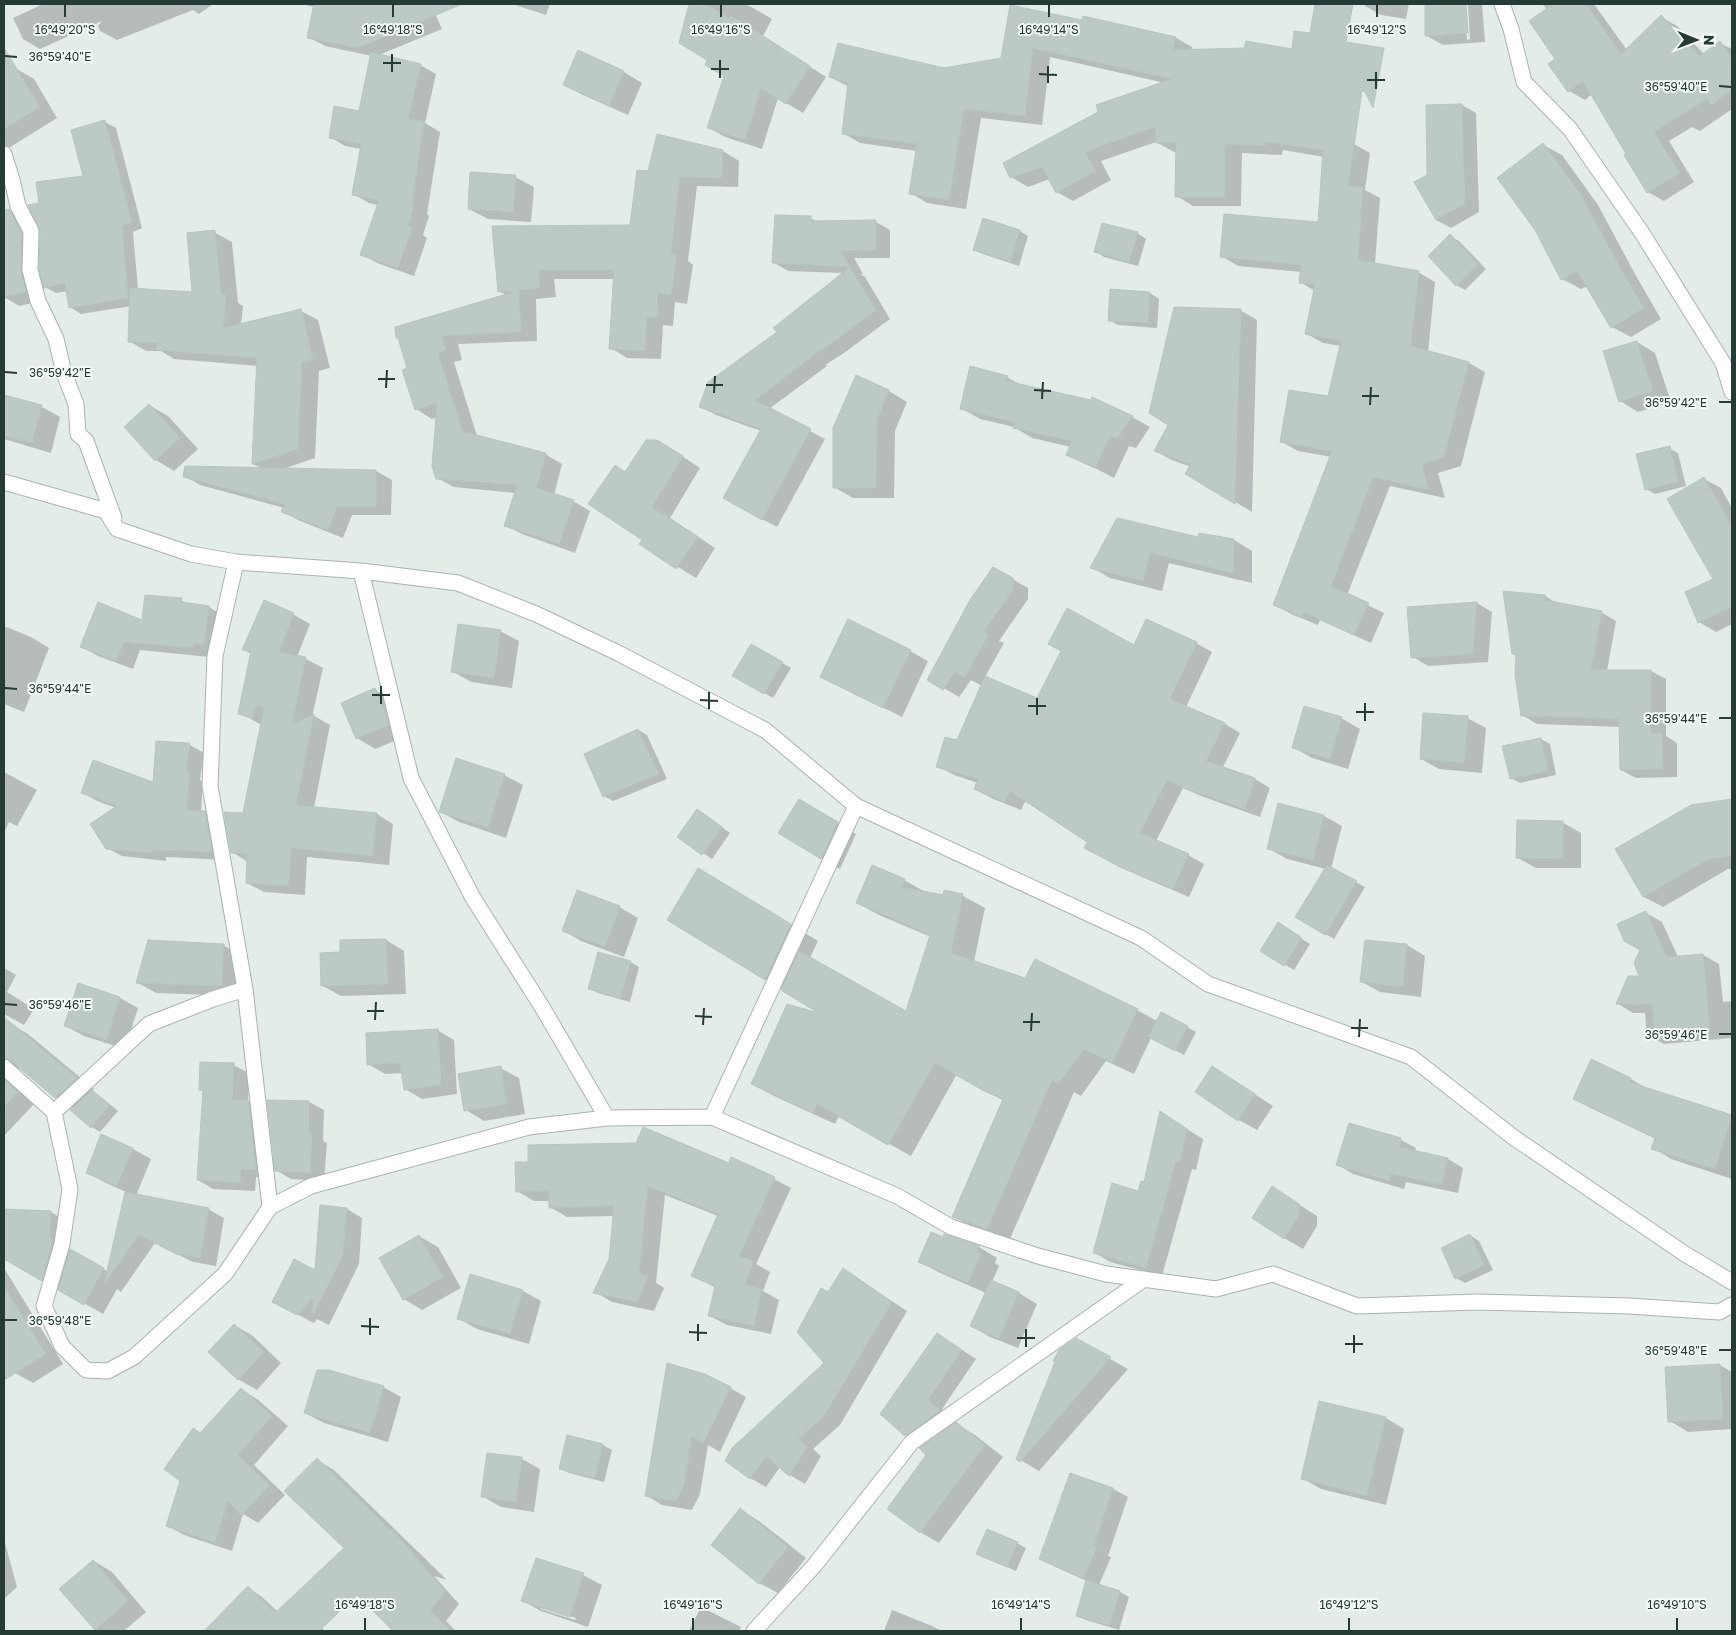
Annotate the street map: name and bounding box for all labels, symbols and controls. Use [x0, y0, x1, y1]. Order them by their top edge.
north arrow [1671, 15, 1721, 65]
text: 16°49'20"S [35, 22, 96, 37]
text: 16°49'18"S [363, 22, 423, 37]
text: 16°49'16"S [691, 22, 751, 37]
text: 16°49'14"S [1019, 22, 1079, 37]
text: 16°49'12"S [1347, 22, 1407, 37]
text: N [1701, 35, 1718, 46]
text: 36°59'40"E [29, 49, 91, 64]
text: 36°59'40"E [1645, 79, 1707, 94]
text: 36°59'42"E [29, 365, 91, 380]
text: 36°59'42"E [1645, 395, 1707, 410]
text: 36°59'44"E [29, 681, 91, 696]
text: 36°59'44"E [1645, 711, 1707, 726]
text: 36°59'46"E [29, 997, 91, 1012]
text: 36°59'46"E [1645, 1027, 1707, 1042]
text: 36°59'48"E [29, 1313, 91, 1328]
text: 36°59'48"E [1645, 1343, 1707, 1358]
text: 16°49'18"S [335, 1597, 395, 1612]
text: 16°49'16"S [663, 1597, 723, 1612]
text: 16°49'14"S [991, 1597, 1051, 1612]
text: 16°49'12"S [1319, 1597, 1379, 1612]
text: 16°49'10"S [1647, 1597, 1707, 1612]

